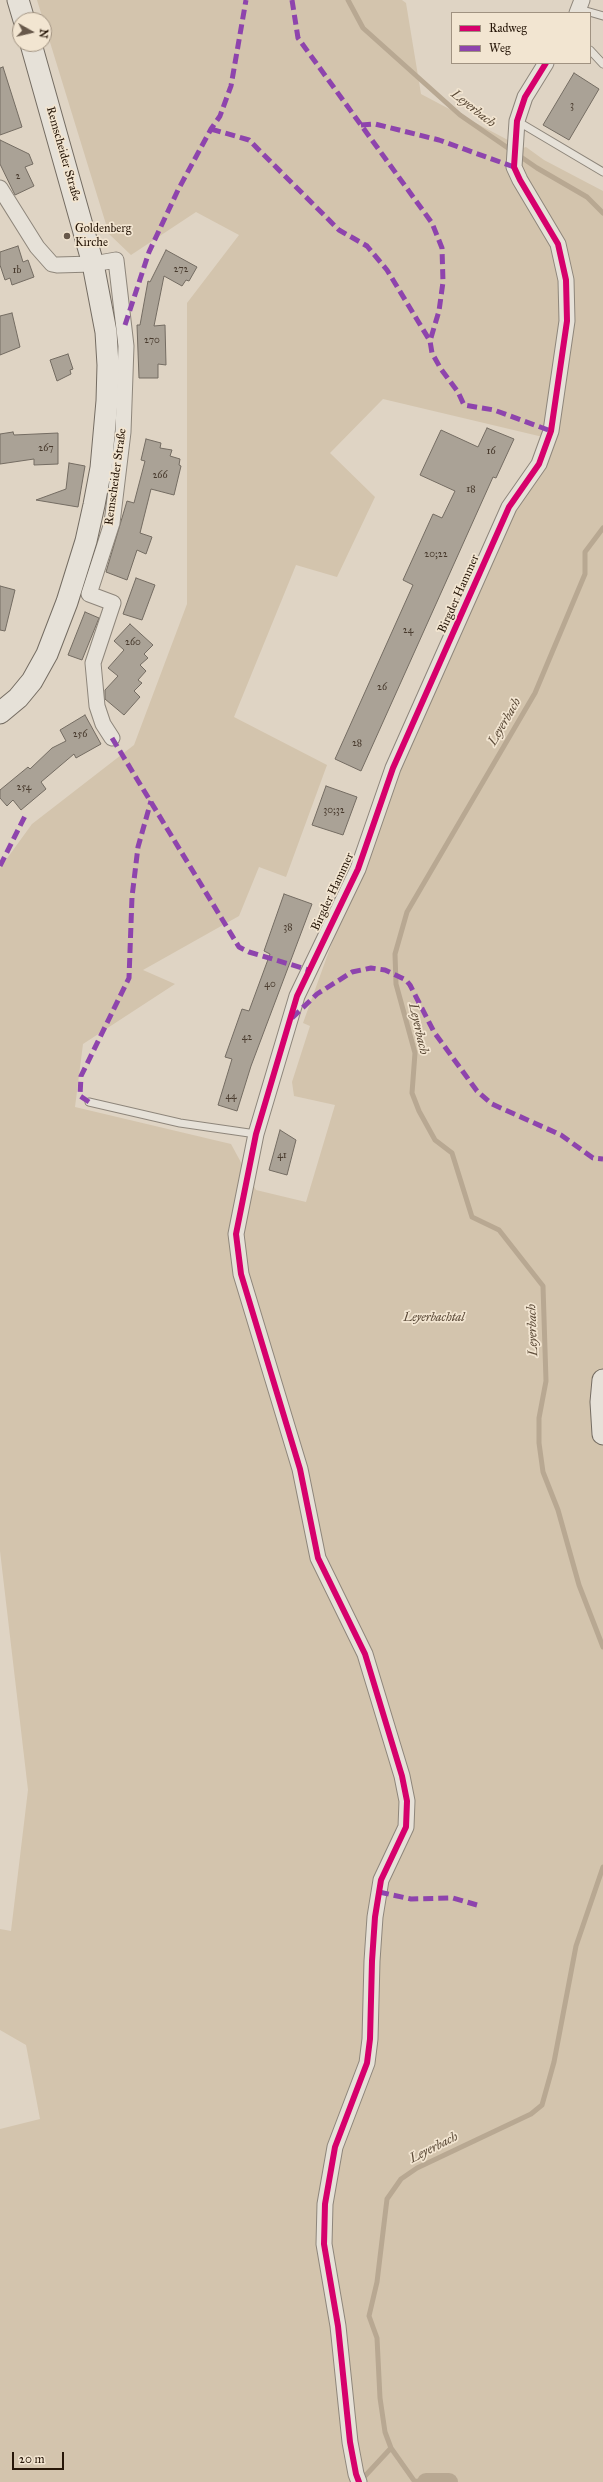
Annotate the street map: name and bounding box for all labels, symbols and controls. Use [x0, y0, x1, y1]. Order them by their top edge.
north arrow [12, 12, 52, 52]
legend [451, 12, 591, 64]
text: Radweg [489, 21, 527, 35]
text: N [36, 28, 50, 39]
text: Weg [489, 41, 511, 55]
water label: Leyerbach [448, 87, 498, 131]
house number: 3 [570, 100, 574, 112]
street label: Remscheider Straße [43, 105, 83, 203]
house number: 2 [16, 171, 20, 183]
place label: Goldenberg Kirche [75, 222, 131, 250]
marker: Goldenberg Kirche [62, 231, 72, 241]
house number: 272 [174, 264, 188, 276]
house number: 1b [13, 265, 21, 277]
house number: 270 [144, 335, 160, 347]
street label: Remscheider Straße [102, 428, 130, 526]
house number: 267 [38, 443, 54, 455]
house number: 16 [486, 446, 496, 458]
house number: 266 [152, 470, 168, 482]
house number: 18 [466, 484, 476, 496]
house number: 20;22 [424, 549, 448, 561]
street label: Birgder Hammer [435, 552, 483, 636]
house number: 24 [403, 625, 413, 637]
house number: 260 [125, 637, 141, 649]
house number: 26 [377, 682, 387, 694]
water label: Leyerbach [485, 696, 525, 748]
house number: 256 [73, 729, 87, 741]
house number: 28 [352, 738, 362, 750]
house number: 254 [17, 782, 31, 794]
house number: 30;32 [323, 805, 345, 817]
street label: Birgder Hammer [309, 851, 357, 933]
house number: 38 [283, 922, 293, 934]
house number: 40 [264, 979, 276, 991]
water label: Leyerbach [405, 1002, 431, 1056]
house number: 42 [242, 1032, 252, 1044]
house number: 44 [225, 1091, 237, 1103]
house number: 41 [277, 1150, 287, 1162]
water label: Leyerbach [524, 1304, 542, 1356]
park label: Leyerbachtal [404, 1311, 464, 1325]
water label: Leyerbach [407, 2129, 461, 2167]
scale bar [14, 2444, 66, 2470]
text: 20 m [19, 2452, 45, 2466]

